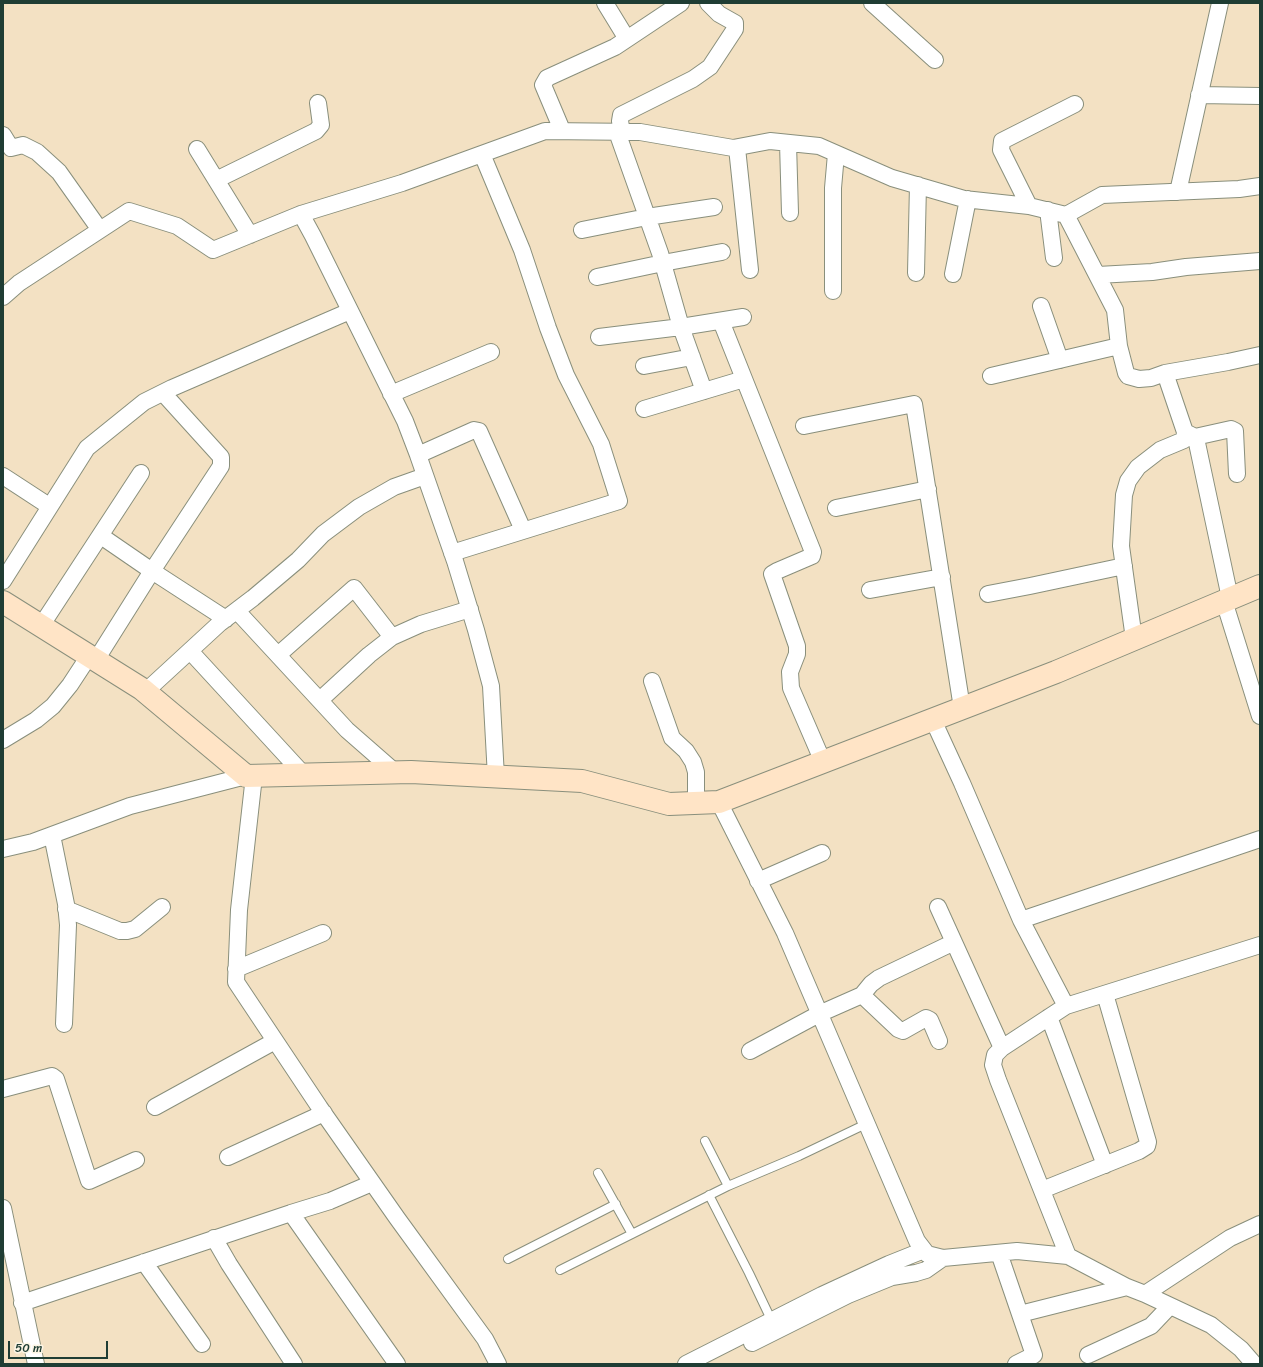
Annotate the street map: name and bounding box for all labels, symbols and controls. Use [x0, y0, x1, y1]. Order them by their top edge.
scale bar [10, 1333, 110, 1359]
text: 50 m [15, 1337, 42, 1359]

